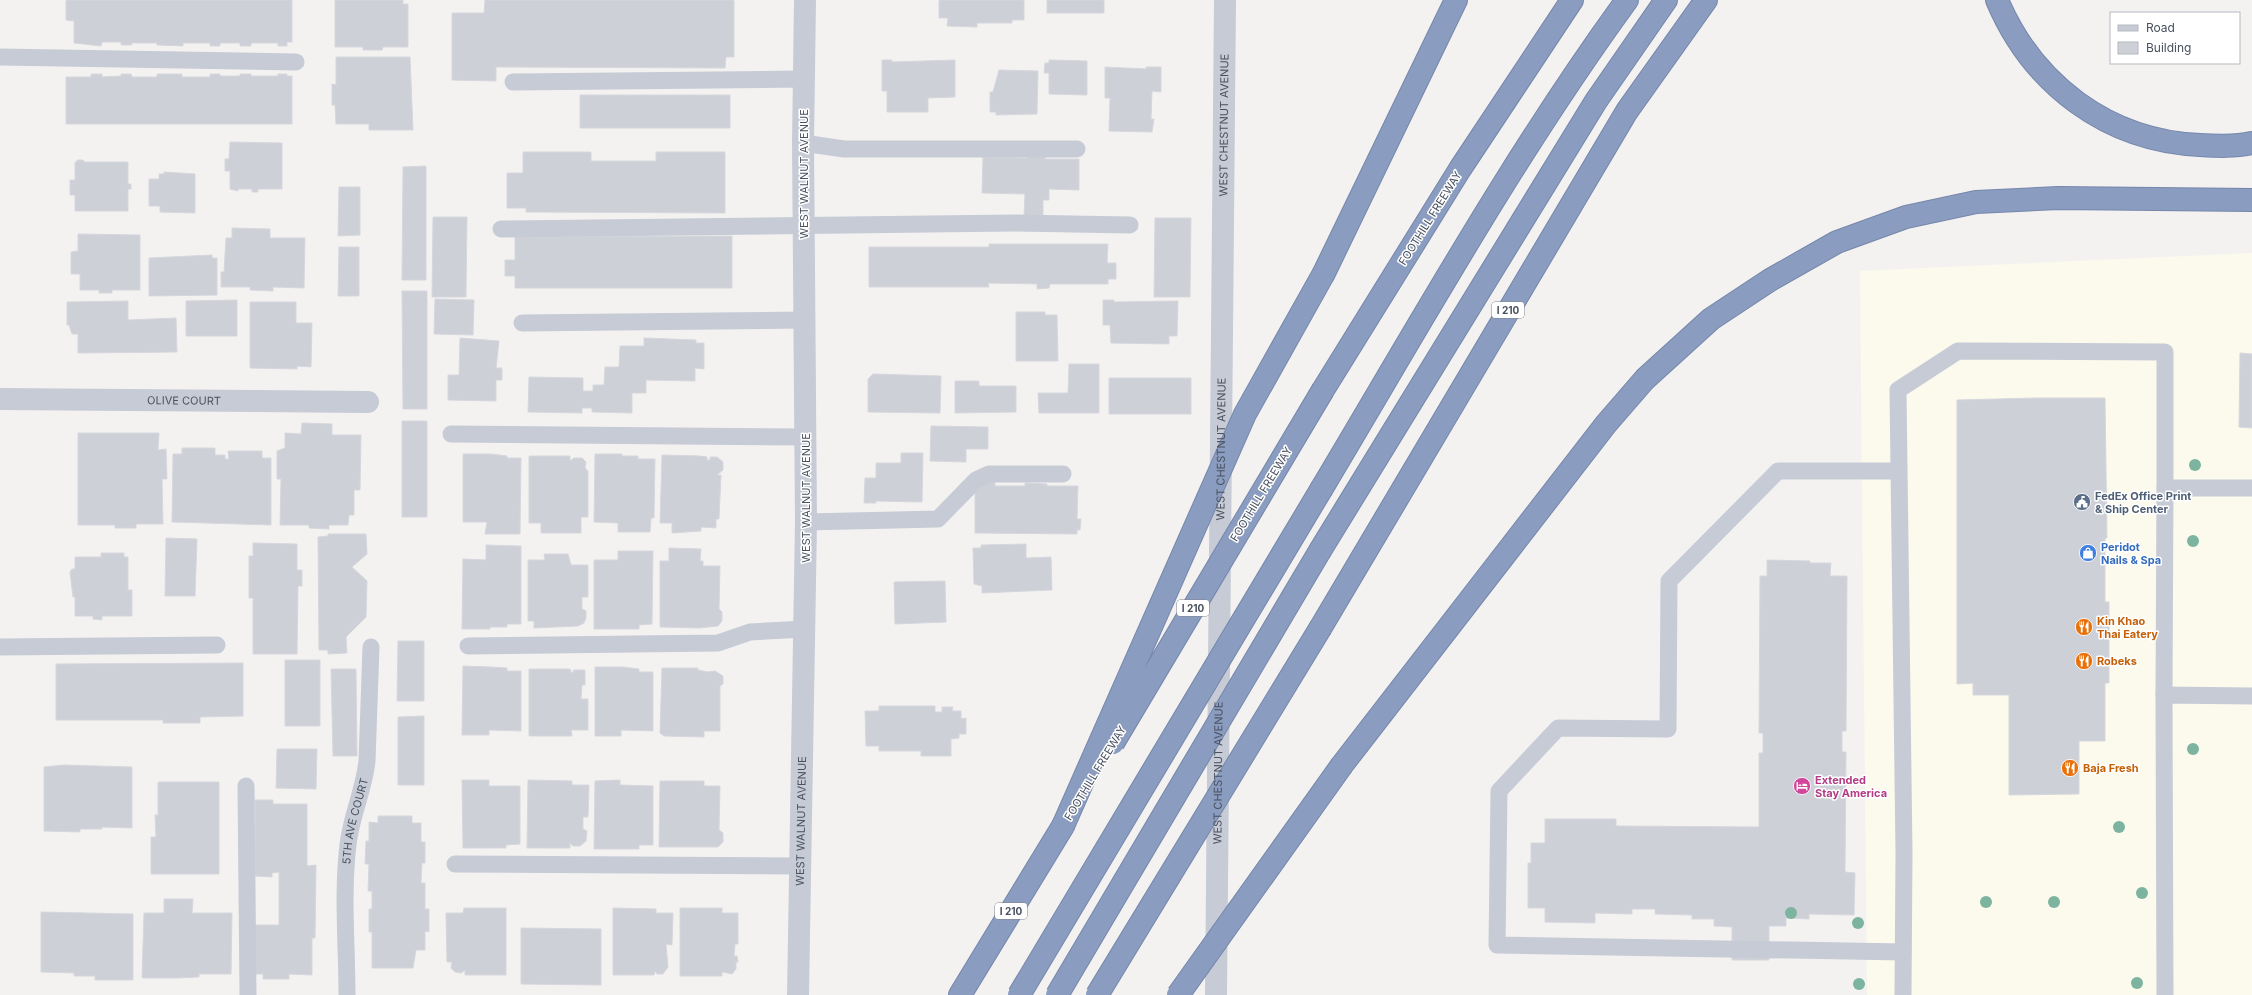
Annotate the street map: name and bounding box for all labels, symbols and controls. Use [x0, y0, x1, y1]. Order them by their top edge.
legend [2110, 12, 2240, 64]
text: Road [2146, 20, 2175, 35]
text: Building [2146, 40, 2191, 55]
street label: WEST CHESTNUT AVENUE [1216, 54, 1232, 196]
street label: WEST WALNUT AVENUE [797, 109, 811, 239]
street label: FOOTHILL FREEWAY [1395, 168, 1465, 268]
road number: I 210 [1492, 302, 1524, 318]
street label: WEST CHESTNUT AVENUE [1213, 378, 1229, 520]
street label: OLIVE COURT [147, 393, 221, 408]
street label: WEST WALNUT AVENUE [799, 433, 813, 563]
street label: FOOTHILL FREEWAY [1227, 444, 1295, 544]
place label: FedEx Office Print & Ship Center [2095, 489, 2191, 516]
public building icon: FedEx Office Print & Ship Center [2072, 492, 2092, 512]
place label: Peridot Nails & Spa [2101, 540, 2161, 567]
shop icon: Peridot Nails & Spa [2078, 543, 2098, 563]
road number: I 210 [1177, 600, 1209, 616]
place label: Kin Khao Thai Eatery [2097, 614, 2158, 641]
restaurant icon: Kin Khao Thai Eatery [2074, 617, 2094, 637]
restaurant icon: Robeks [2074, 651, 2094, 671]
place label: Robeks [2097, 654, 2137, 668]
street label: WEST CHESTNUT AVENUE [1210, 702, 1226, 844]
street label: FOOTHILL FREEWAY [1061, 723, 1129, 823]
street label: WEST WALNUT AVENUE [793, 756, 809, 886]
restaurant icon: Baja Fresh [2060, 758, 2080, 778]
place label: Baja Fresh [2083, 761, 2139, 775]
place label: Extended Stay America [1815, 773, 1887, 800]
street label: 5TH AVE COURT [339, 776, 371, 865]
hotel icon: Extended Stay America [1792, 776, 1812, 796]
road number: I 210 [995, 903, 1027, 919]

